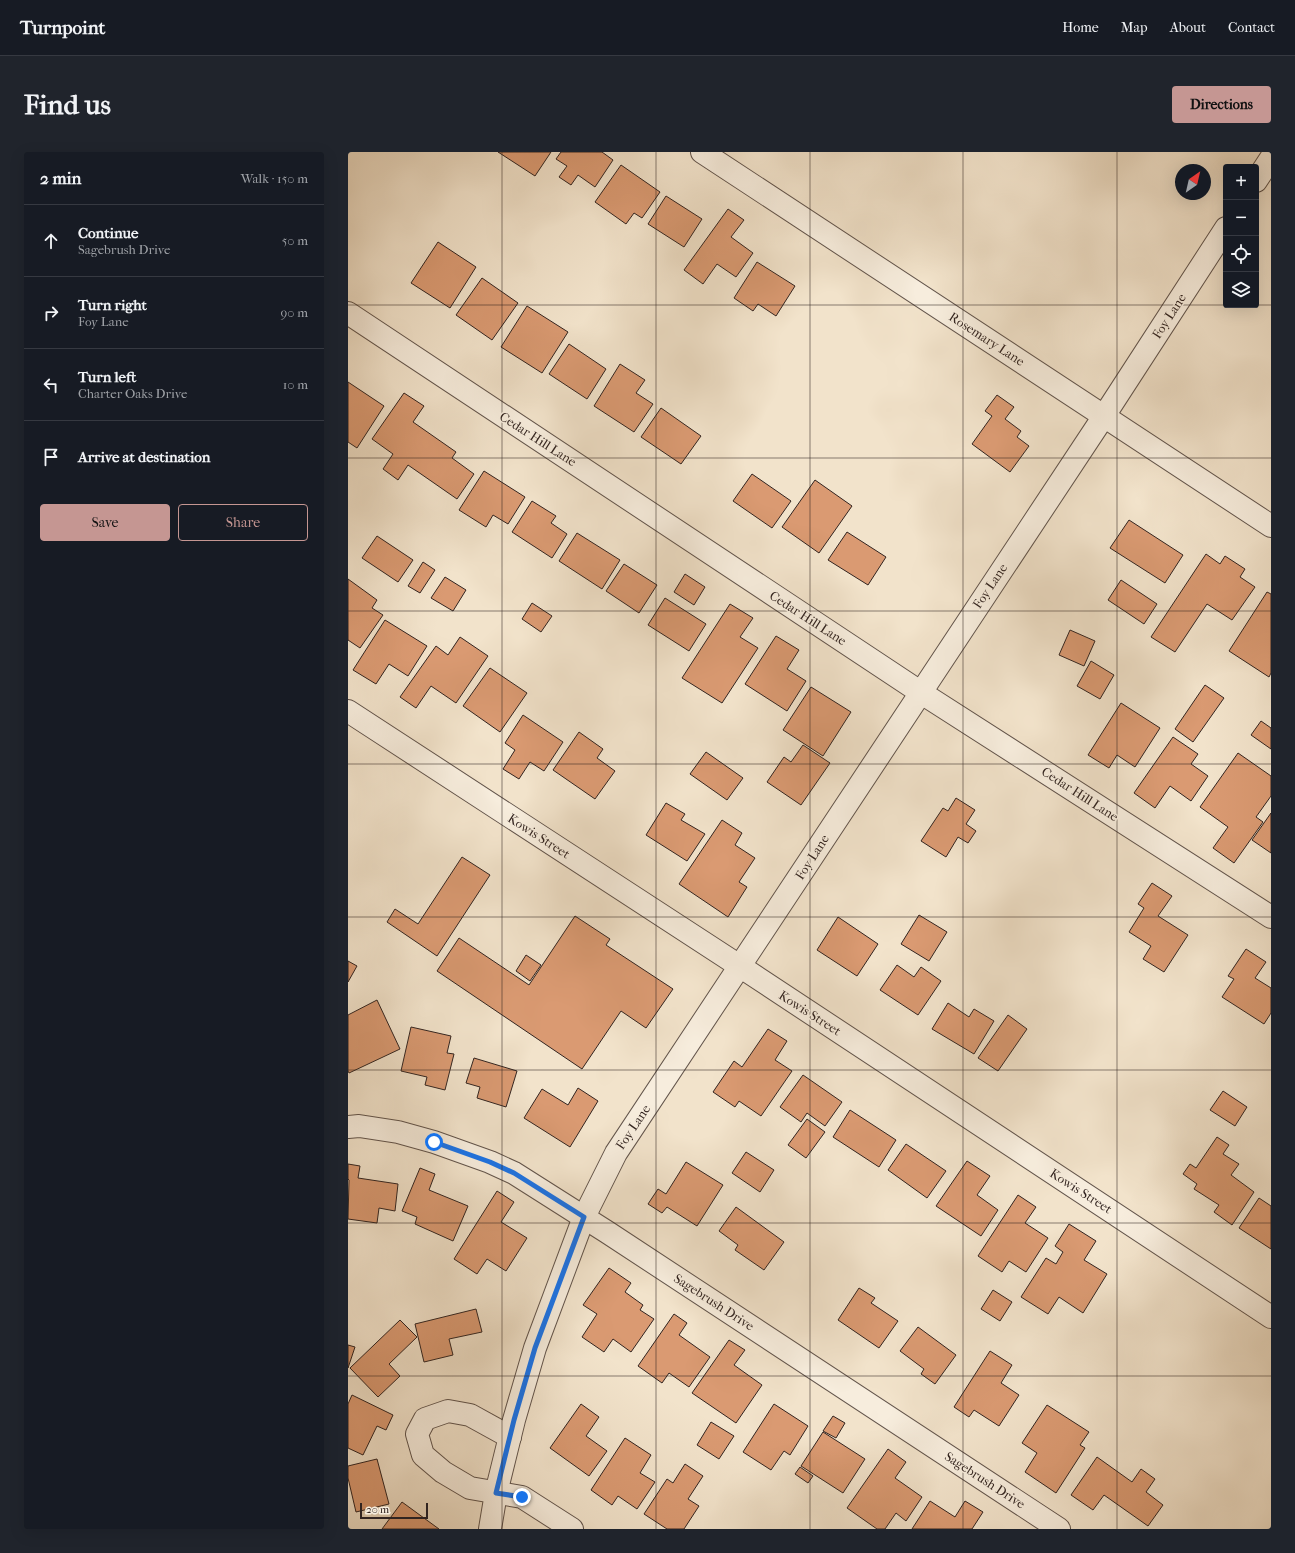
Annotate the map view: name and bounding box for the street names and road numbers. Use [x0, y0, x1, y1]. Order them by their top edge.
street label: Foy Lane [1149, 290, 1189, 341]
street label: Rosemary Lane [946, 309, 1028, 369]
street label: Cedar Hill Lane [497, 409, 580, 470]
street label: Foy Lane [970, 560, 1011, 611]
street label: Cedar Hill Lane [767, 588, 850, 649]
street label: Cedar Hill Lane [1039, 764, 1122, 825]
street label: Kowis Street [505, 810, 573, 862]
street label: Foy Lane [792, 831, 832, 882]
street label: Kowis Street [776, 987, 844, 1039]
street label: Foy Lane [613, 1101, 654, 1152]
street label: Kowis Street [1047, 1165, 1115, 1217]
street label: Sagebrush Drive [671, 1271, 757, 1334]
street label: Sagebrush Drive [942, 1449, 1028, 1512]

